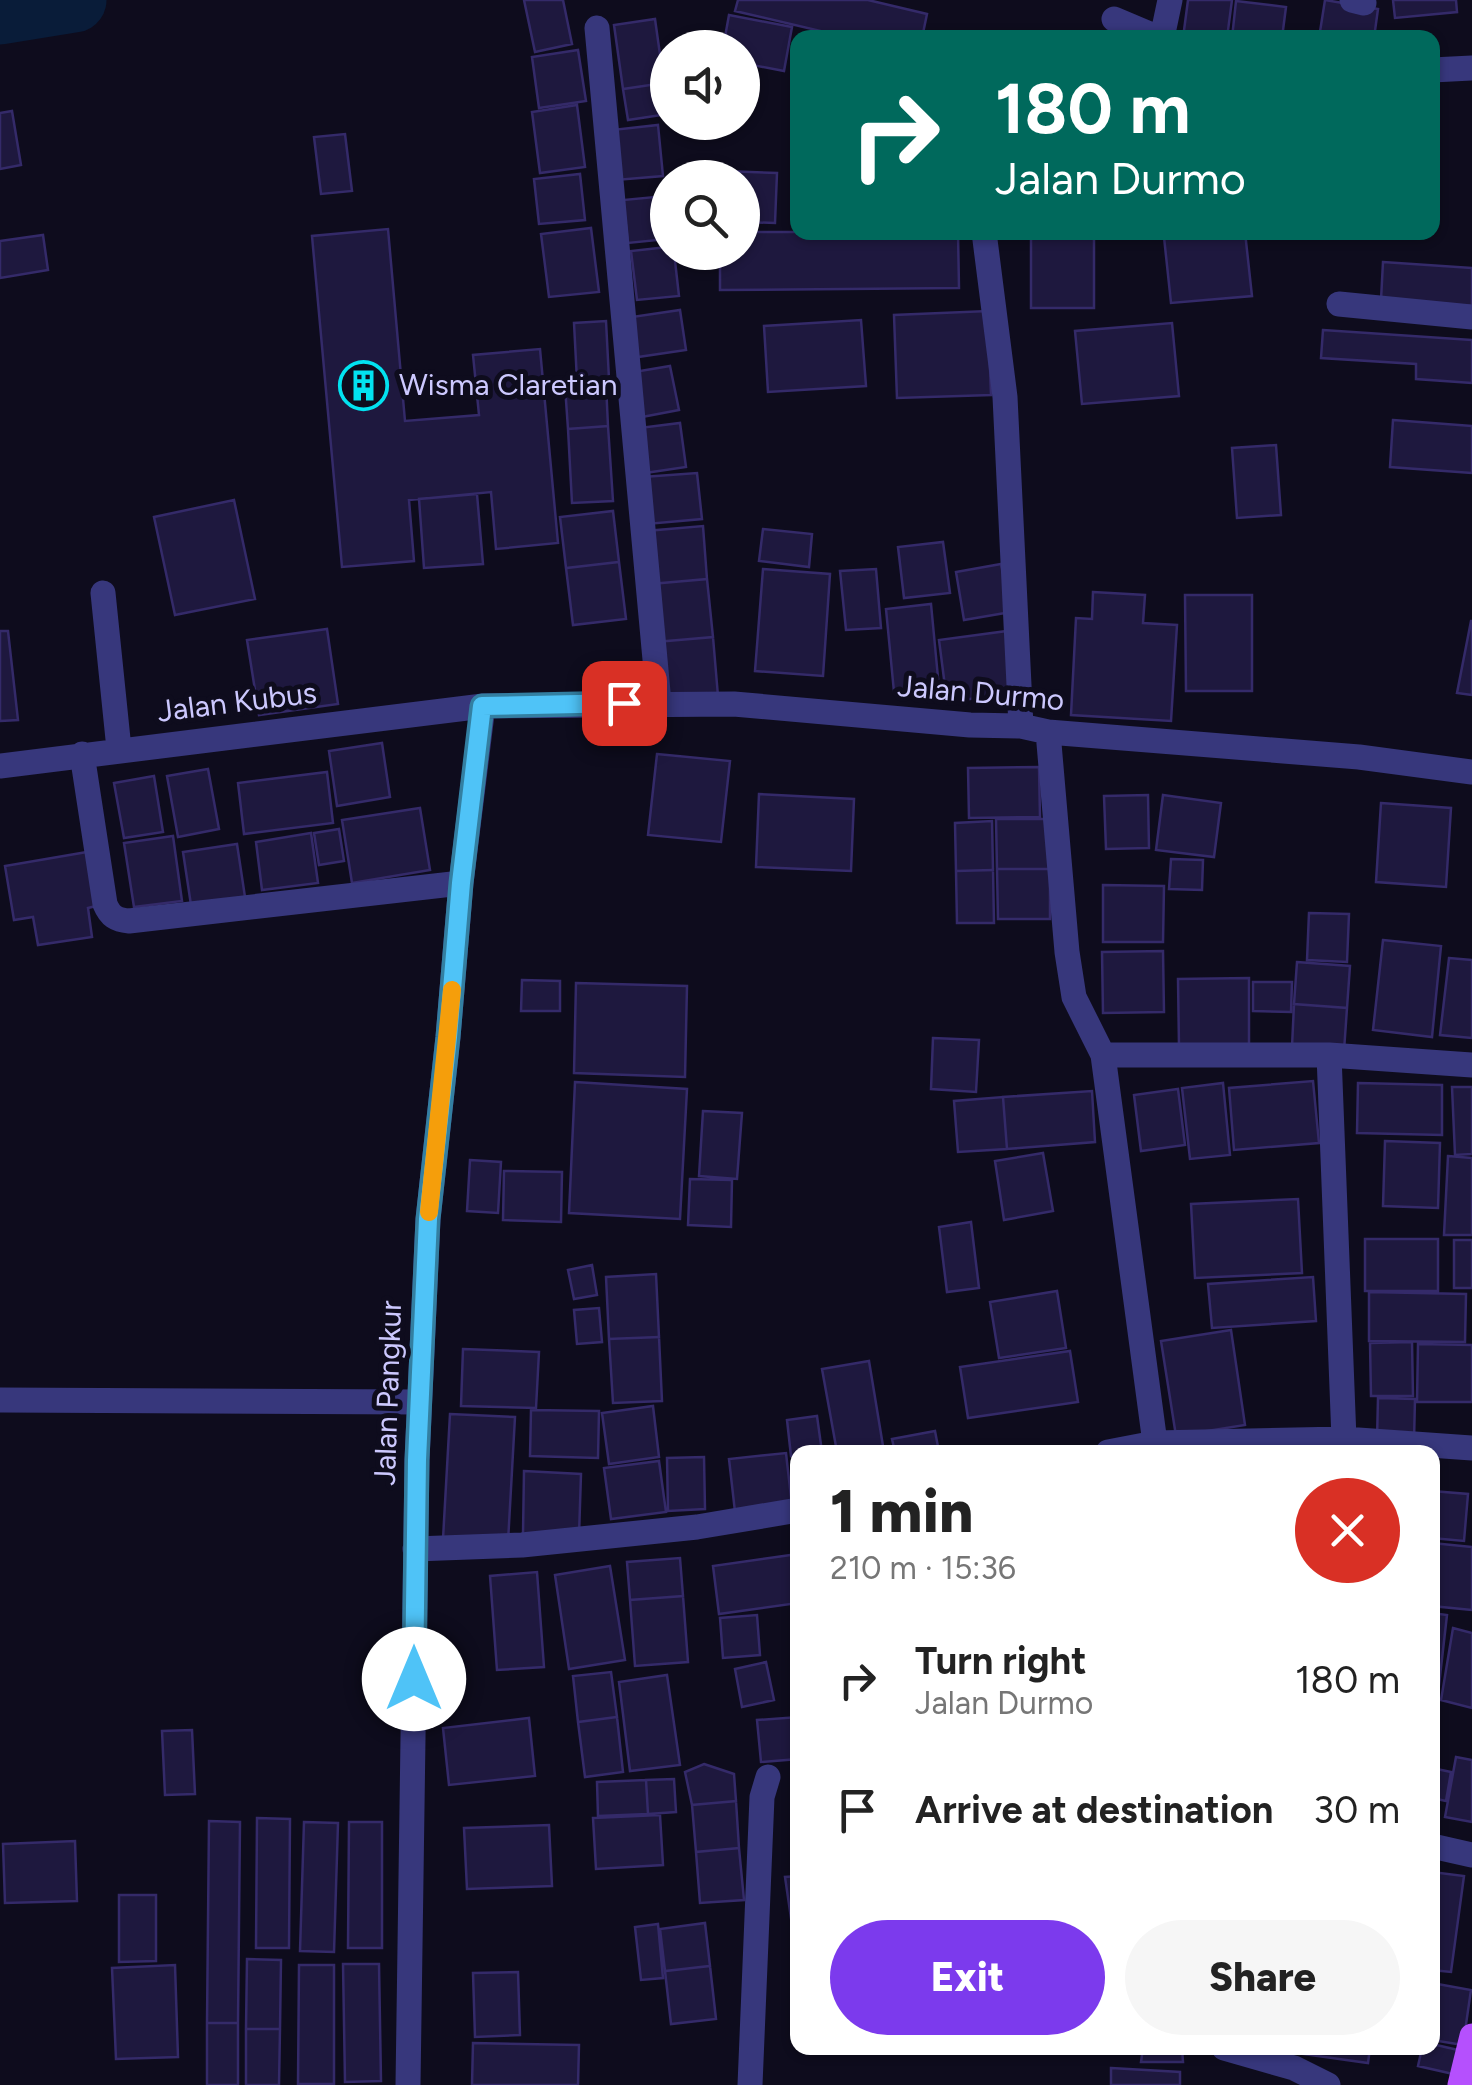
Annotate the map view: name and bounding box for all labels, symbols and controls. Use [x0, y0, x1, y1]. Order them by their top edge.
map controls [650, 30, 760, 270]
button: sound [650, 30, 760, 140]
text: 180 m [995, 66, 1190, 151]
icon: right [830, 70, 960, 200]
text: Jalan Durmo [995, 151, 1246, 205]
button: search [650, 160, 760, 270]
building icon: Wisma Claretian [338, 359, 390, 411]
place label: Wisma Claretian [399, 366, 617, 403]
pin [582, 661, 667, 746]
street label: Jalan Durmo [896, 667, 1066, 718]
street label: Jalan Kubus [155, 673, 319, 730]
icon: arrive [597, 676, 652, 731]
street label: Jalan Pangkur [366, 1300, 409, 1486]
text: 1 min [830, 1475, 973, 1547]
button: close [1295, 1478, 1400, 1583]
text: 210 m · 15:36 [830, 1549, 1016, 1587]
position arrow [362, 1627, 466, 1731]
text: Turn right [915, 1638, 1087, 1684]
icon: right [830, 1653, 885, 1708]
text: 180 m [1295, 1657, 1400, 1703]
text: Jalan Durmo [915, 1684, 1093, 1722]
icon: arrive [830, 1783, 885, 1838]
text: Arrive at destination [915, 1787, 1273, 1833]
text: 30 m [1313, 1787, 1400, 1833]
button: Exit [830, 1920, 1105, 2035]
button: Share [1125, 1920, 1400, 2035]

